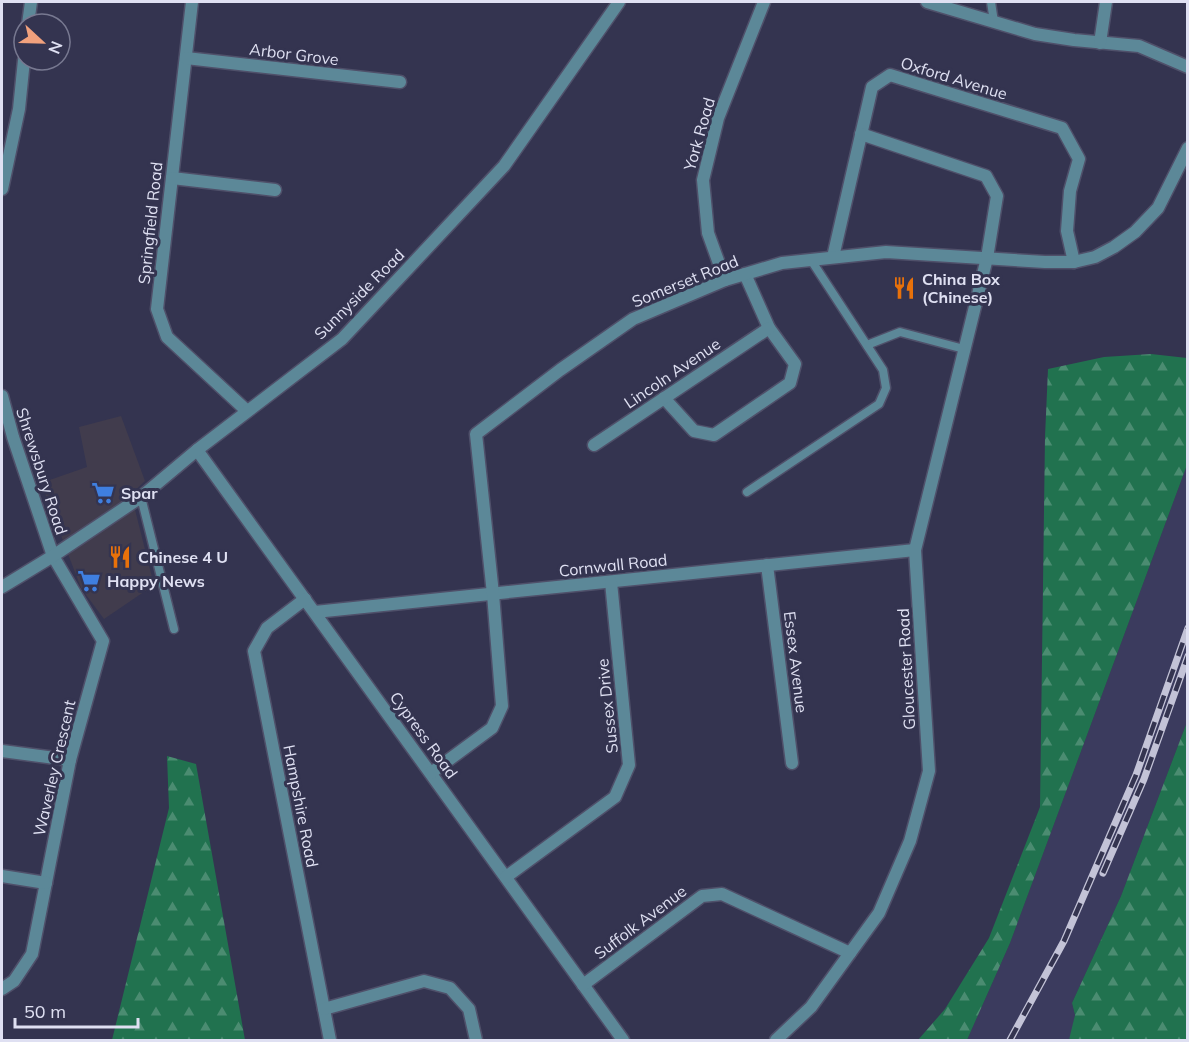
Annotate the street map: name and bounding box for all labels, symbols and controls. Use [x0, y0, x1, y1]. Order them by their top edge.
north arrow [12, 12, 72, 72]
text: N [44, 38, 67, 57]
street label: Arbor Grove [248, 39, 340, 69]
street label: Oxford Avenue [898, 52, 1010, 104]
street label: York Road [679, 95, 719, 174]
street label: Springfield Road [134, 161, 166, 285]
street label: Sunnyside Road [310, 245, 408, 343]
street label: Somerset Road [629, 251, 741, 311]
place label: China Box (Chinese) [922, 269, 1000, 307]
restaurant icon: China Box (Chinese) [891, 275, 917, 301]
street label: Lincoln Avenue [620, 333, 724, 413]
street label: Shrewsbury Road [12, 405, 72, 537]
supermarket icon: Spar [90, 480, 116, 506]
place label: Spar [121, 483, 158, 503]
restaurant icon: Chinese 4 U [107, 544, 133, 570]
place label: Chinese 4 U [138, 547, 228, 567]
street label: Cornwall Road [558, 549, 668, 581]
supermarket icon: Happy News [76, 568, 102, 594]
place label: Happy News [107, 571, 205, 591]
street label: Gloucester Road [893, 608, 919, 730]
street label: Essex Avenue [780, 610, 812, 714]
street label: Sussex Drive [592, 658, 622, 754]
street label: Cypress Road [386, 688, 462, 782]
street label: Waverley Crescent [29, 698, 79, 838]
street label: Hampshire Road [279, 743, 323, 869]
street label: Suffolk Avenue [590, 881, 690, 963]
scale bar [15, 991, 138, 1029]
text: 50 m [24, 1000, 66, 1023]

